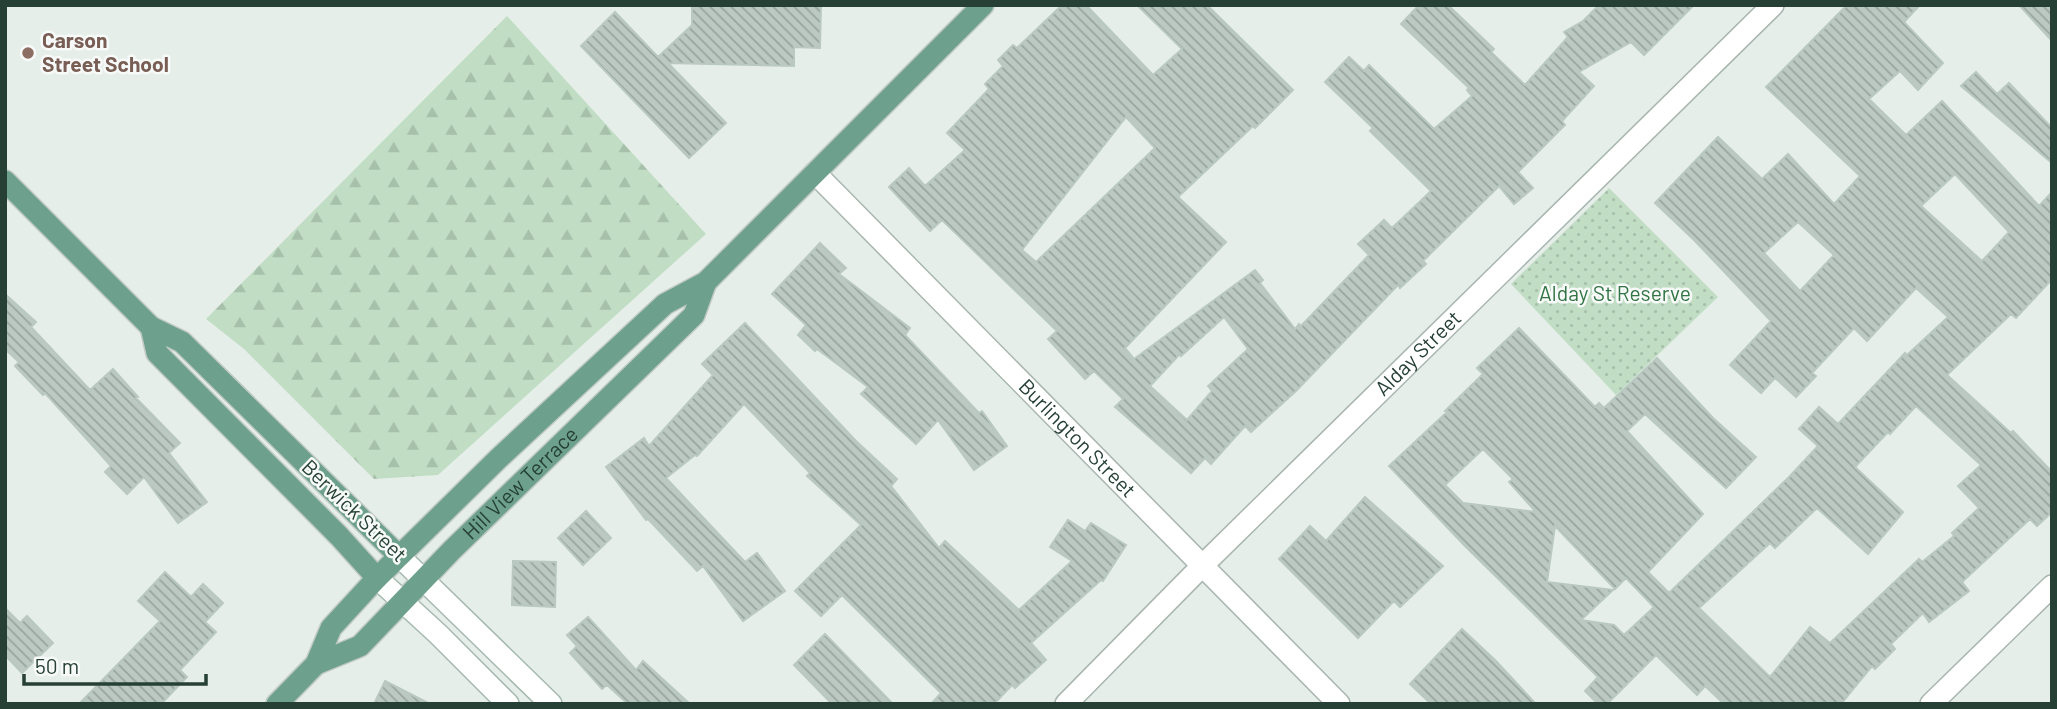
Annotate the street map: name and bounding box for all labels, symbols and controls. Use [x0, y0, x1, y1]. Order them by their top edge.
place label: Carson Street School [42, 27, 169, 76]
marker: Carson Street School [20, 45, 36, 61]
park label: Alday St Reserve [1539, 280, 1691, 305]
street label: Alday Street [1369, 305, 1466, 400]
street label: Burlington Street [1014, 373, 1142, 502]
street label: Hill View Terrace [457, 421, 582, 544]
street label: Berwick Street [297, 454, 413, 566]
scale bar [24, 642, 206, 686]
text: 50 m [35, 653, 79, 678]

